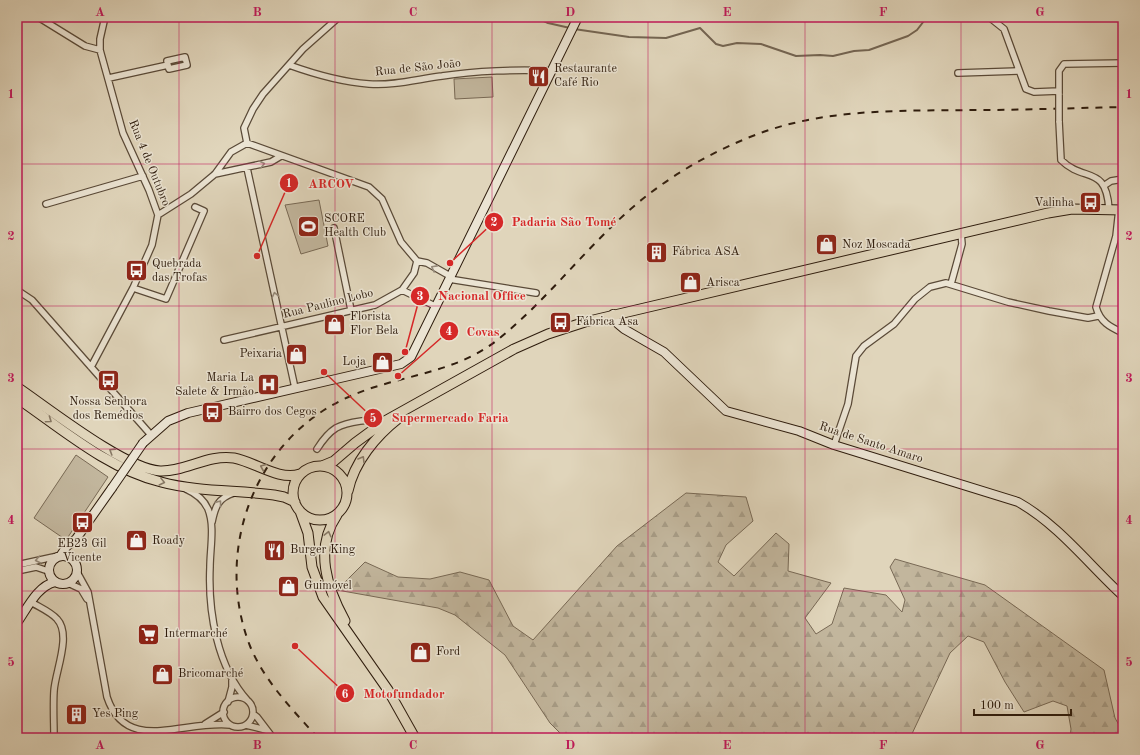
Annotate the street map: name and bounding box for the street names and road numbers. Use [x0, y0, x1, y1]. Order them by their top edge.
street label: Rua de São João [374, 58, 462, 78]
street label: Rua 4 de Outubro [126, 118, 172, 208]
street label: Rua Paulino Lobo [282, 287, 374, 321]
street label: Rua de Santo Amaro [818, 421, 924, 465]

